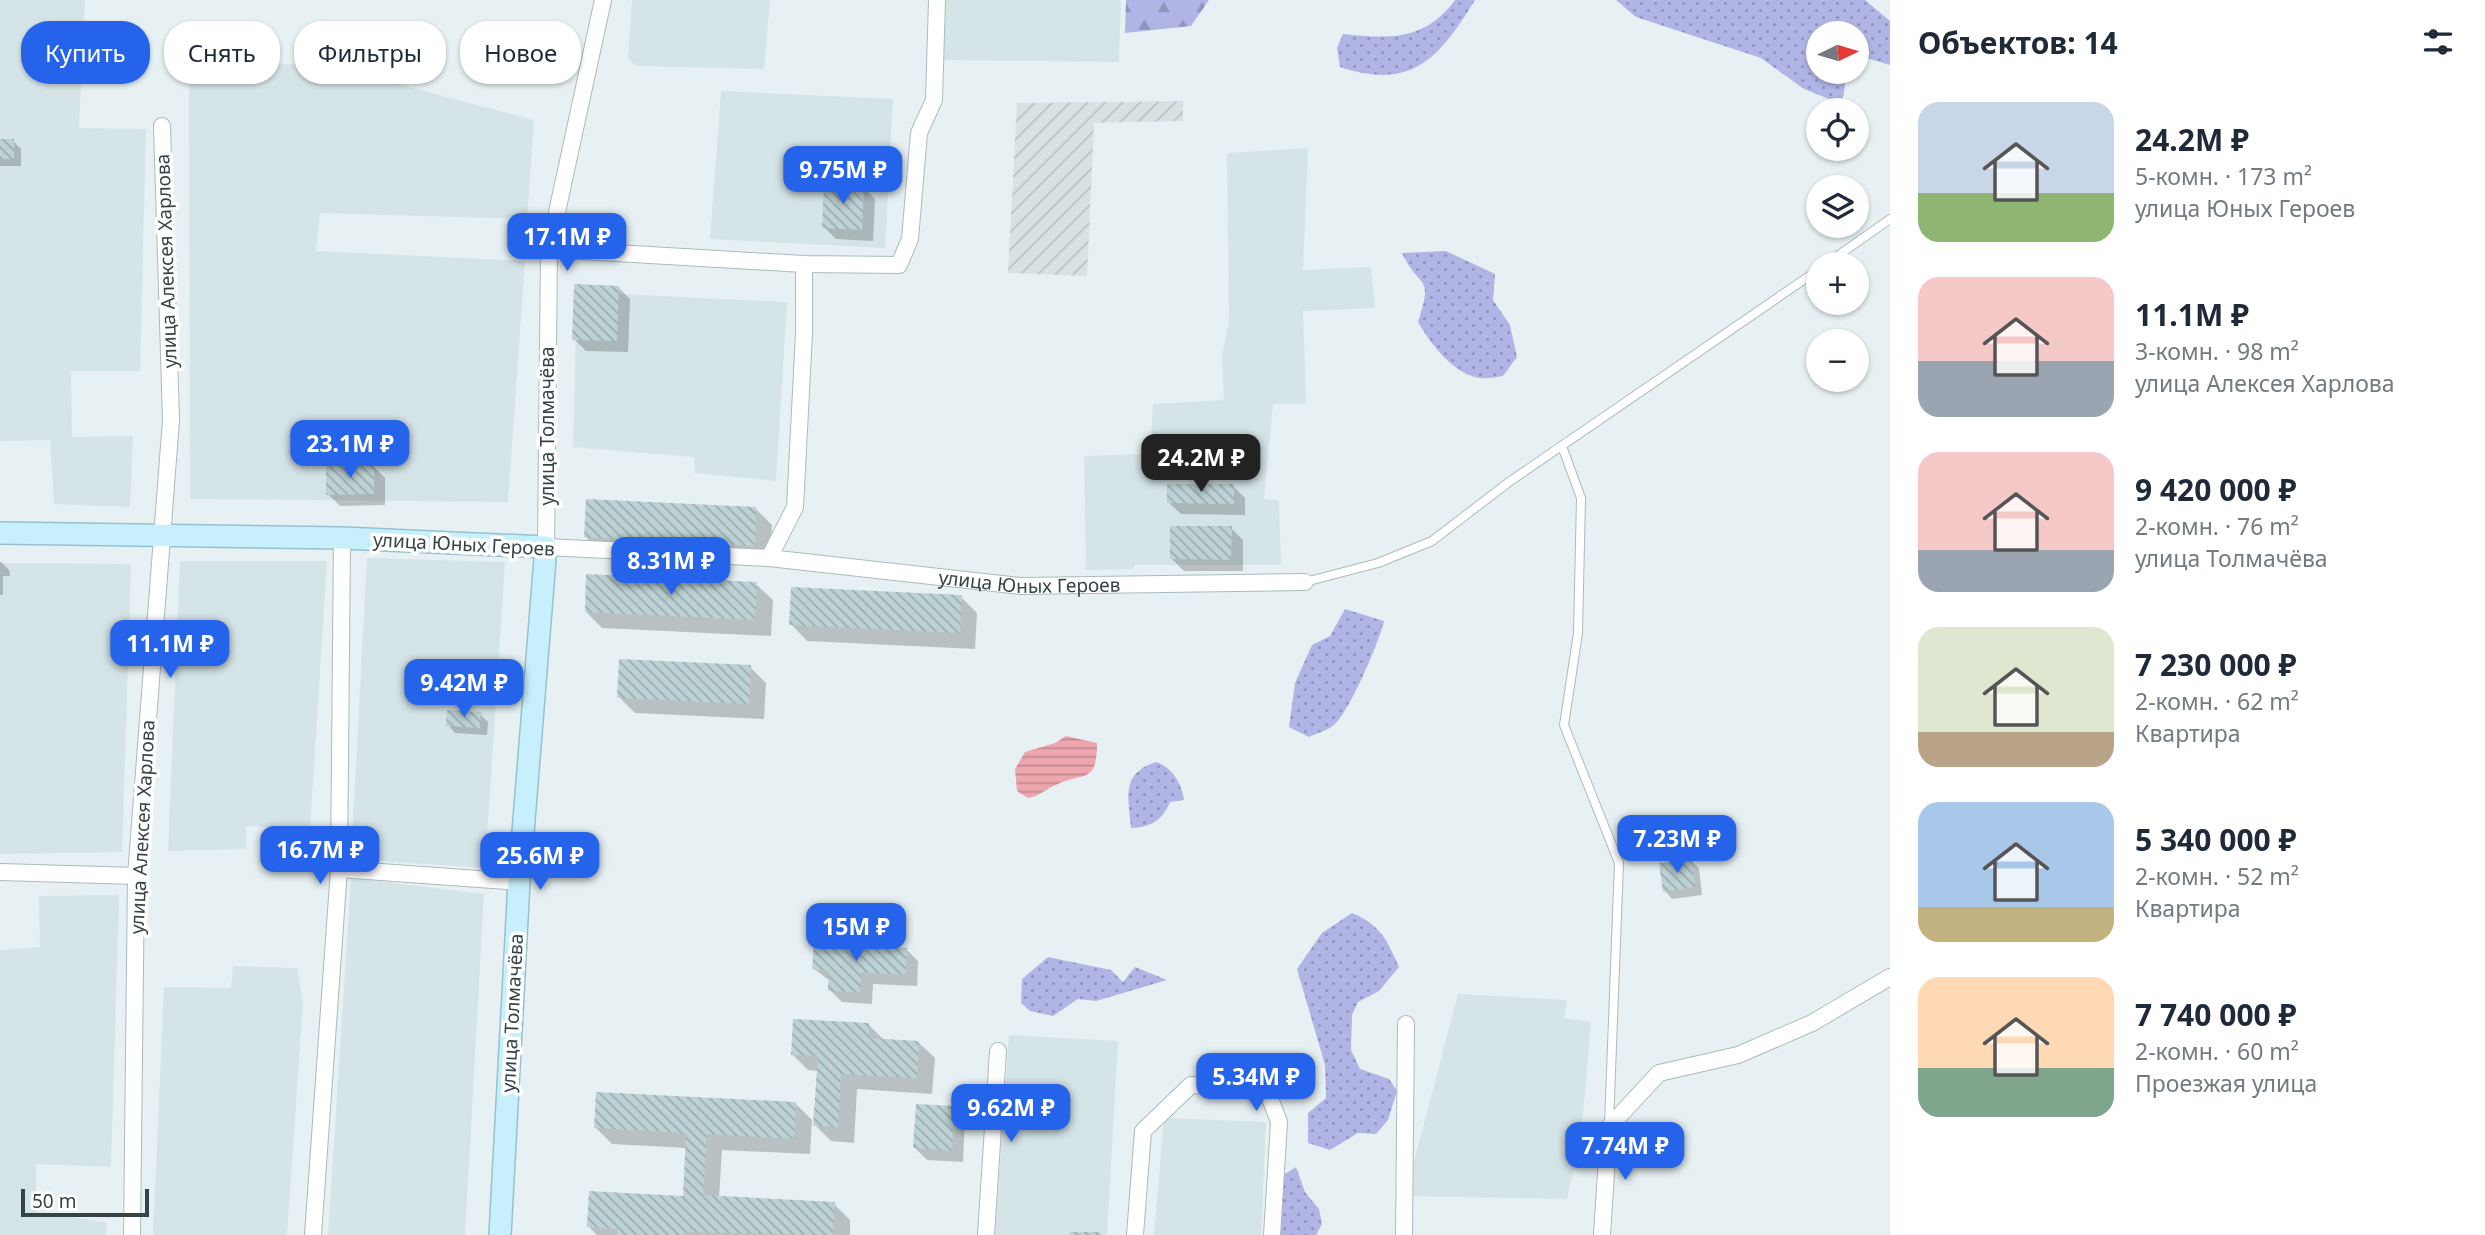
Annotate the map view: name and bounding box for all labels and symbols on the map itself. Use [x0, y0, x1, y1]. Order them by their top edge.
north arrow [1806, 21, 1869, 84]
pin: 9.75M ₽ [778, 146, 908, 206]
street label: улица Алексея Харлова [149, 153, 183, 369]
pin: 17.1M ₽ [502, 214, 632, 273]
street label: улица Толмачёва [534, 346, 560, 506]
pin: 23.1M ₽ [285, 420, 415, 480]
pin: 24.2M ₽ [1136, 434, 1266, 494]
street label: улица Юных Героев [372, 526, 556, 562]
pin: 8.31M ₽ [606, 538, 736, 597]
street label: улица Юных Героев [937, 564, 1121, 599]
pin: 11.1M ₽ [105, 620, 235, 680]
pin: 9.42M ₽ [399, 660, 529, 719]
street label: улица Алексея Харлова [123, 719, 161, 935]
pin: 7.23M ₽ [1612, 816, 1742, 875]
pin: 16.7M ₽ [255, 826, 385, 886]
pin: 25.6M ₽ [475, 832, 605, 892]
pin: 15M ₽ [807, 904, 905, 963]
street label: улица Толмачёва [495, 933, 529, 1093]
pin: 5.34M ₽ [1191, 1054, 1321, 1113]
pin: 9.62M ₽ [946, 1084, 1076, 1144]
pin: 7.74M ₽ [1560, 1122, 1690, 1182]
scale bar [21, 1186, 149, 1218]

